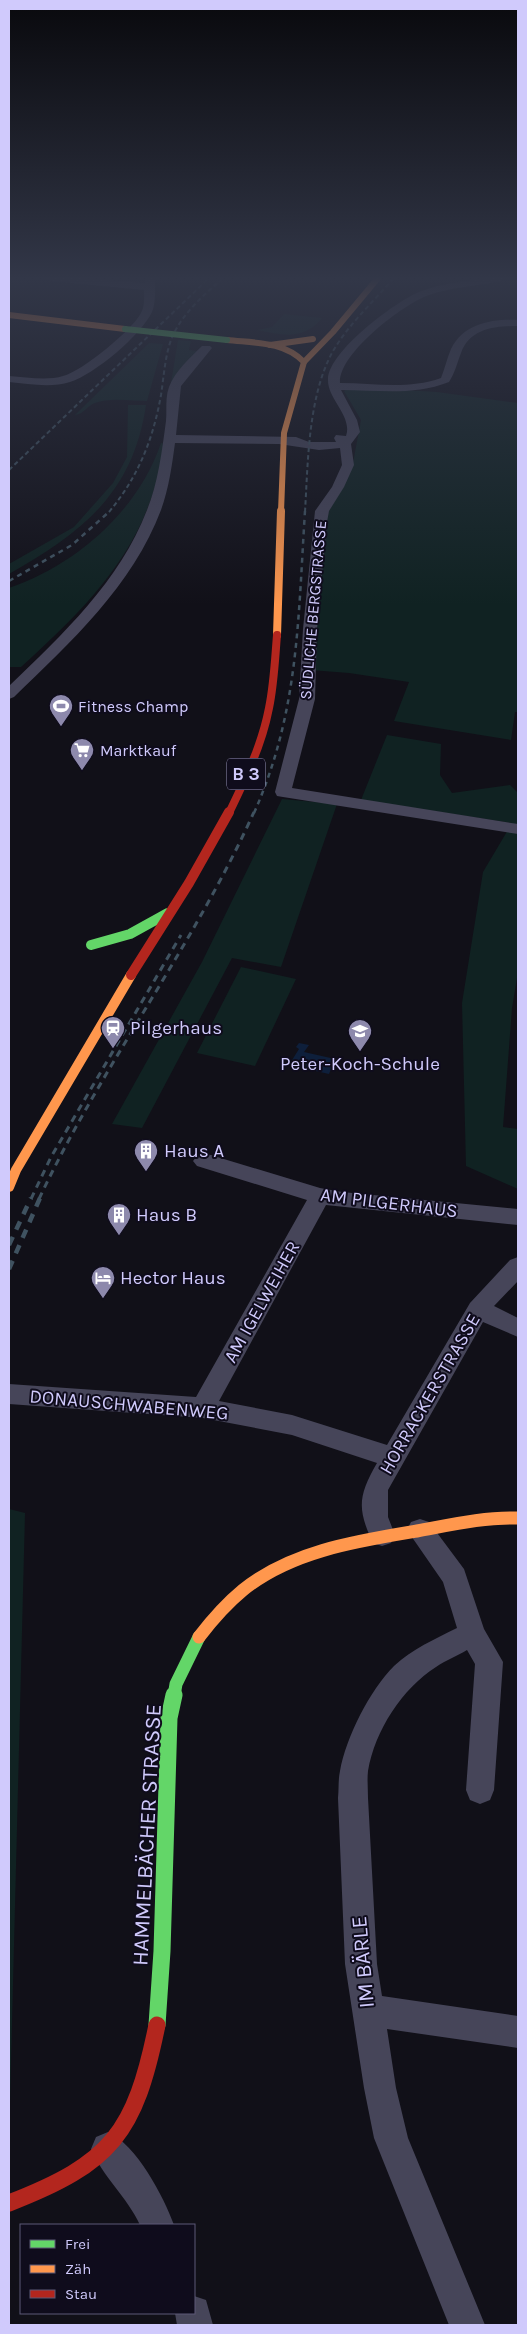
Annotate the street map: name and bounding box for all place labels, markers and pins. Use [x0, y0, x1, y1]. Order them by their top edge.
sports icon: Fitness Champ [48, 693, 74, 727]
place label: Fitness Champ [78, 697, 188, 716]
supermarket icon: Marktkauf [69, 737, 95, 771]
place label: Marktkauf [100, 741, 177, 760]
station icon: Pilgerhaus [100, 1015, 126, 1049]
place label: Pilgerhaus [130, 1017, 222, 1039]
school or university icon: Peter-Koch-Schule [347, 1018, 373, 1052]
place label: Peter-Koch-Schule [280, 1053, 440, 1075]
building icon: Haus A [133, 1138, 159, 1172]
place label: Haus A [164, 1140, 224, 1162]
building icon: Haus B [106, 1202, 132, 1236]
place label: Haus B [136, 1204, 197, 1226]
hotel icon: Hector Haus [90, 1265, 116, 1299]
place label: Hector Haus [120, 1267, 226, 1289]

